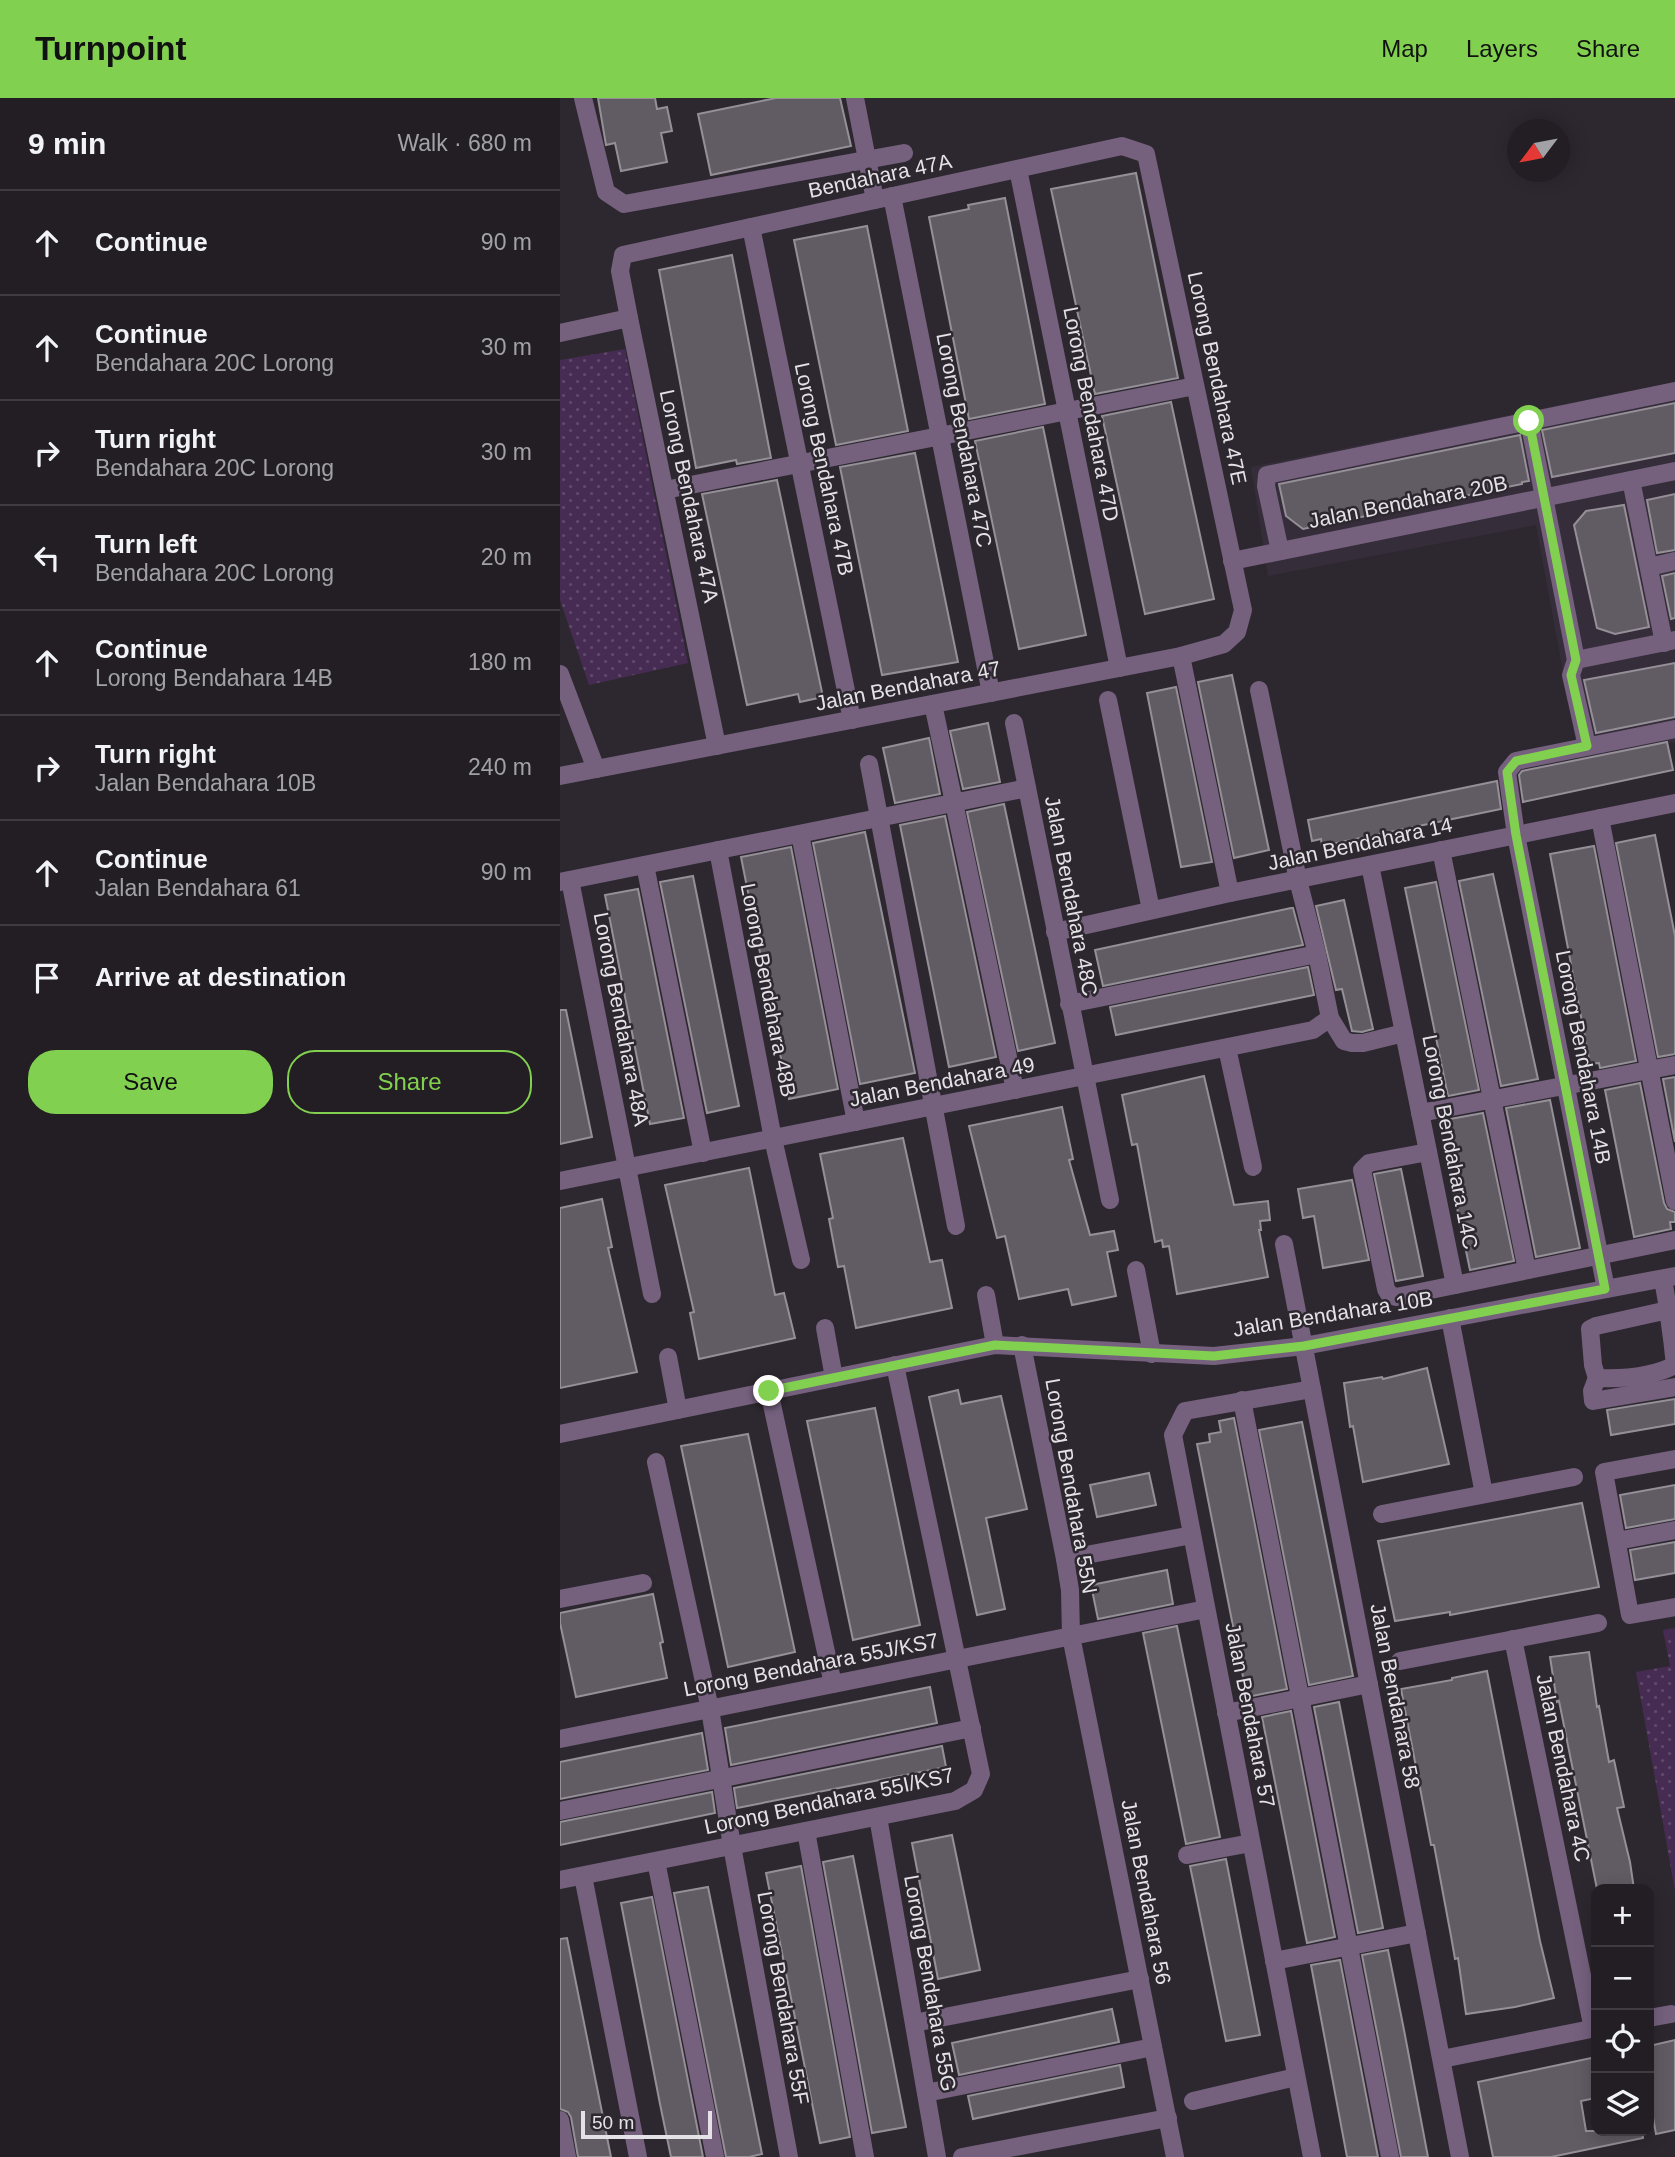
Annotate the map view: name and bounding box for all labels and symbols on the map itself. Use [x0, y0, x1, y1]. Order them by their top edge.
north arrow [1507, 119, 1570, 182]
street label: Bendahara 47A [806, 149, 954, 202]
street label: Lorong Bendahara 47E [1184, 269, 1251, 487]
street label: Lorong Bendahara 47D [1059, 305, 1124, 523]
street label: Lorong Bendahara 47C [932, 331, 997, 549]
street label: Lorong Bendahara 47B [791, 360, 858, 578]
street label: Lorong Bendahara 47A [656, 387, 723, 605]
route start [1513, 405, 1544, 436]
street label: Jalan Bendahara 20B [1307, 471, 1509, 532]
street label: Jalan Bendahara 47 [813, 656, 1002, 715]
street label: Jalan Bendahara 48C [1041, 794, 1102, 998]
street label: Jalan Bendahara 14 [1266, 813, 1455, 874]
street label: Lorong Bendahara 48B [736, 881, 801, 1099]
street label: Lorong Bendahara 48A [589, 910, 654, 1128]
street label: Lorong Bendahara 14B [1551, 948, 1616, 1166]
street label: Lorong Bendahara 14C [1418, 1033, 1483, 1251]
street label: Jalan Bendahara 49 [847, 1052, 1036, 1111]
street label: Jalan Bendahara 10B [1231, 1286, 1434, 1341]
route end [753, 1375, 784, 1406]
street label: Lorong Bendahara 55N [1041, 1376, 1102, 1595]
street label: Jalan Bendahara 58 [1366, 1601, 1425, 1790]
street label: Jalan Bendahara 57 [1221, 1620, 1280, 1809]
street label: Lorong Bendahara 55J/KS7 [681, 1628, 940, 1701]
street label: Jalan Bendahara 4C [1532, 1672, 1595, 1864]
street label: Lorong Bendahara 55I/KS7 [702, 1763, 956, 1838]
street label: Jalan Bendahara 56 [1117, 1797, 1176, 1986]
street label: Lorong Bendahara 55G [900, 1873, 961, 2093]
street label: Lorong Bendahara 55F [753, 1890, 814, 2106]
scale bar [581, 2108, 712, 2140]

